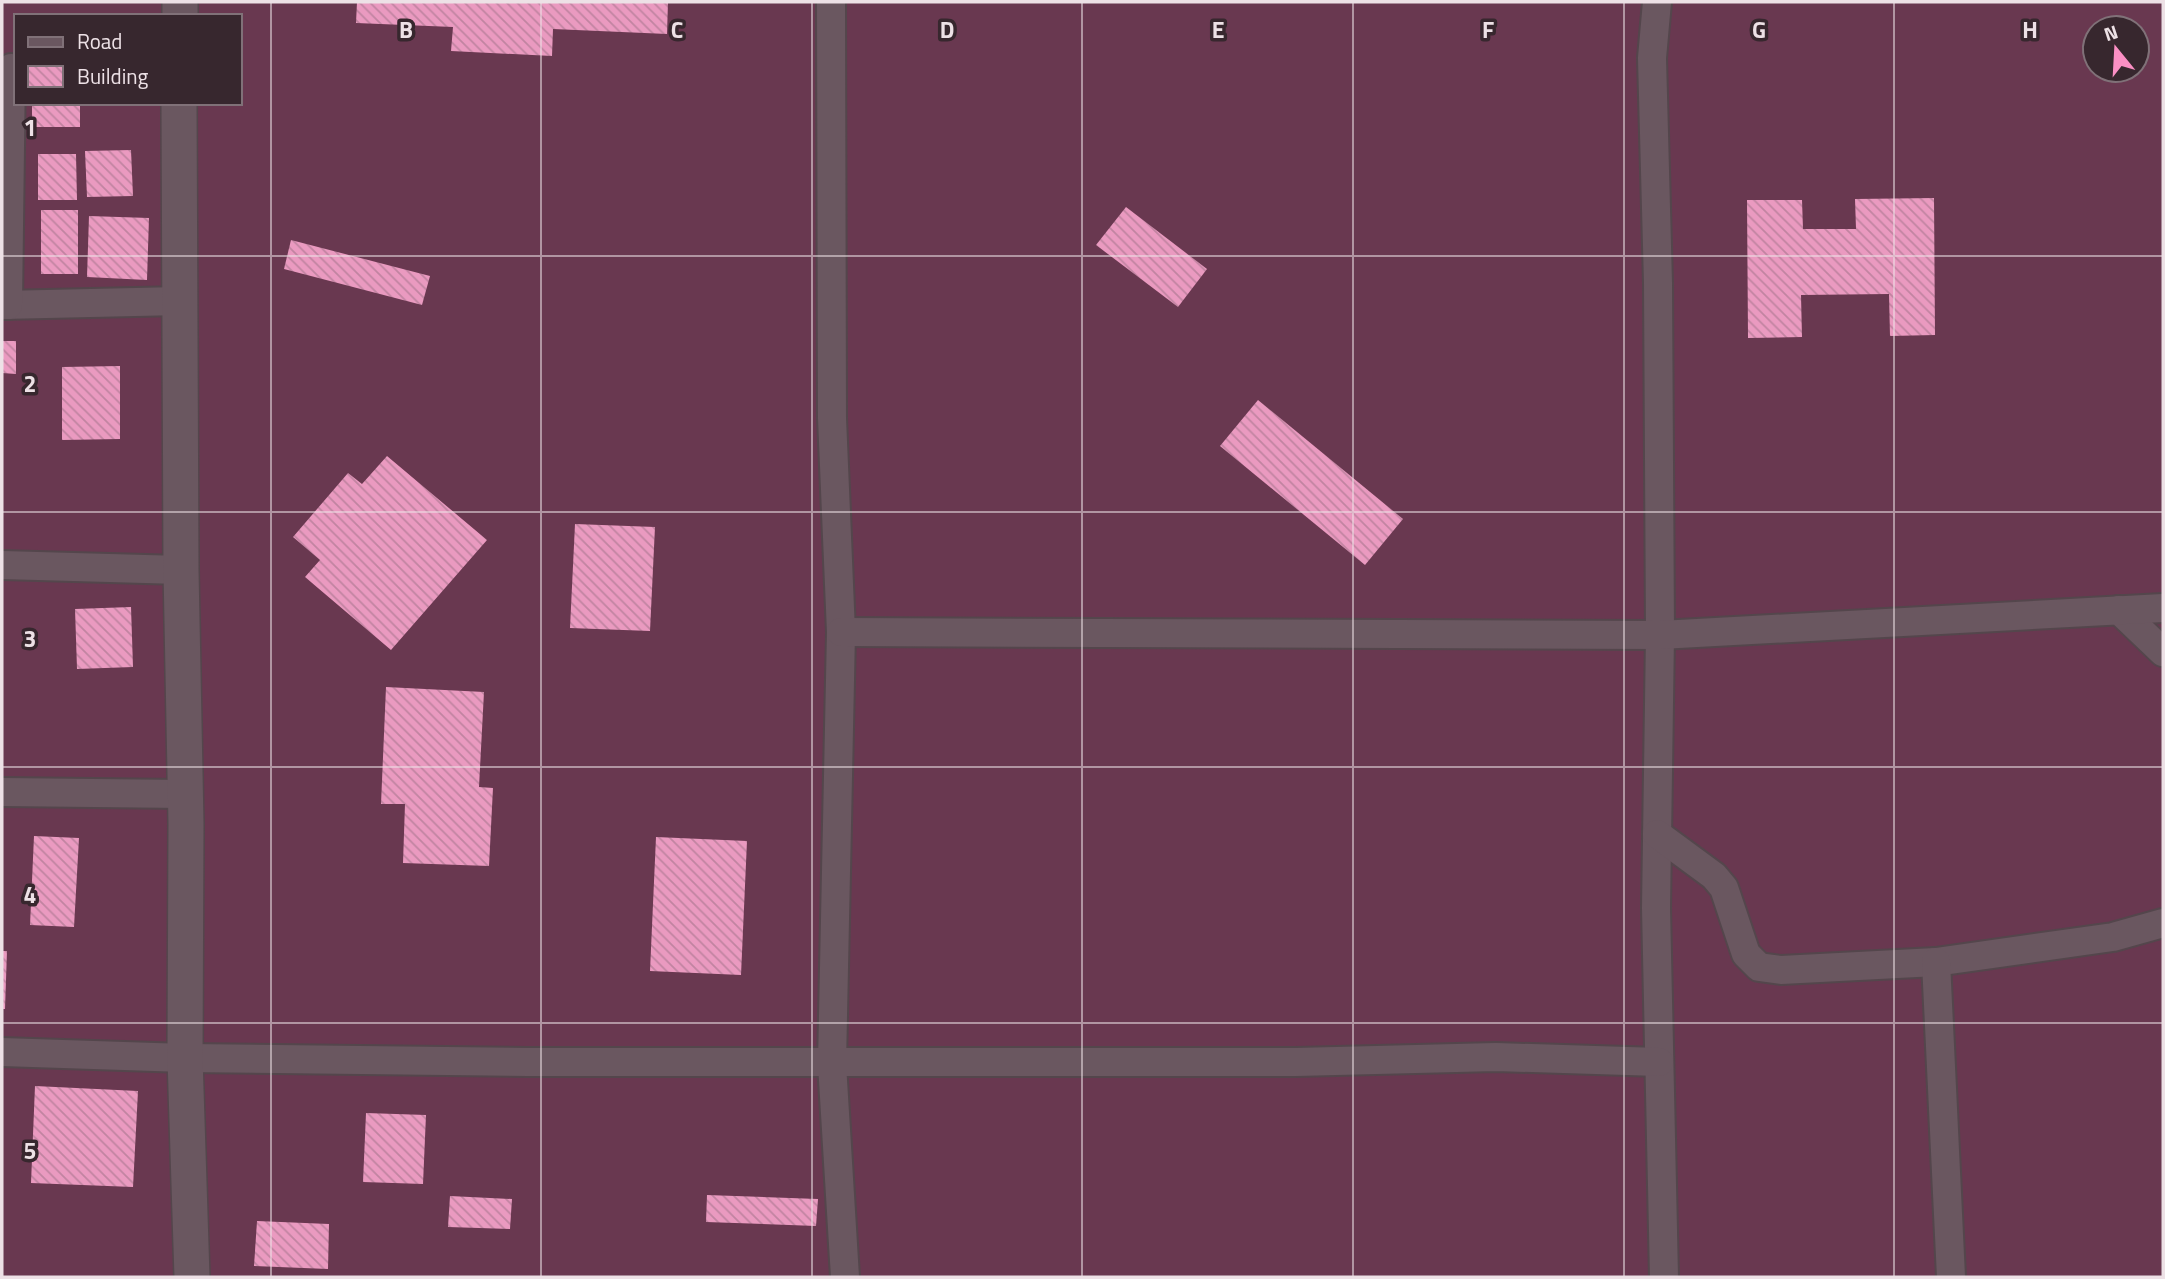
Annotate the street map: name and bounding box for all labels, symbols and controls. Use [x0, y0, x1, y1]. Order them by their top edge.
text: B [399, 12, 413, 47]
text: C [671, 12, 683, 47]
text: D [940, 12, 954, 47]
text: E [1212, 12, 1224, 47]
text: F [1482, 12, 1494, 47]
text: G [1752, 12, 1766, 47]
text: H [2022, 12, 2038, 47]
legend [14, 14, 242, 105]
north arrow [2081, 14, 2151, 84]
text: N [2100, 17, 2121, 48]
text: Road [77, 25, 122, 57]
text: Building [77, 60, 149, 92]
text: 1 [24, 110, 36, 145]
text: 2 [24, 366, 36, 401]
text: 3 [24, 621, 36, 656]
text: 4 [24, 877, 36, 912]
text: 5 [24, 1133, 36, 1168]

